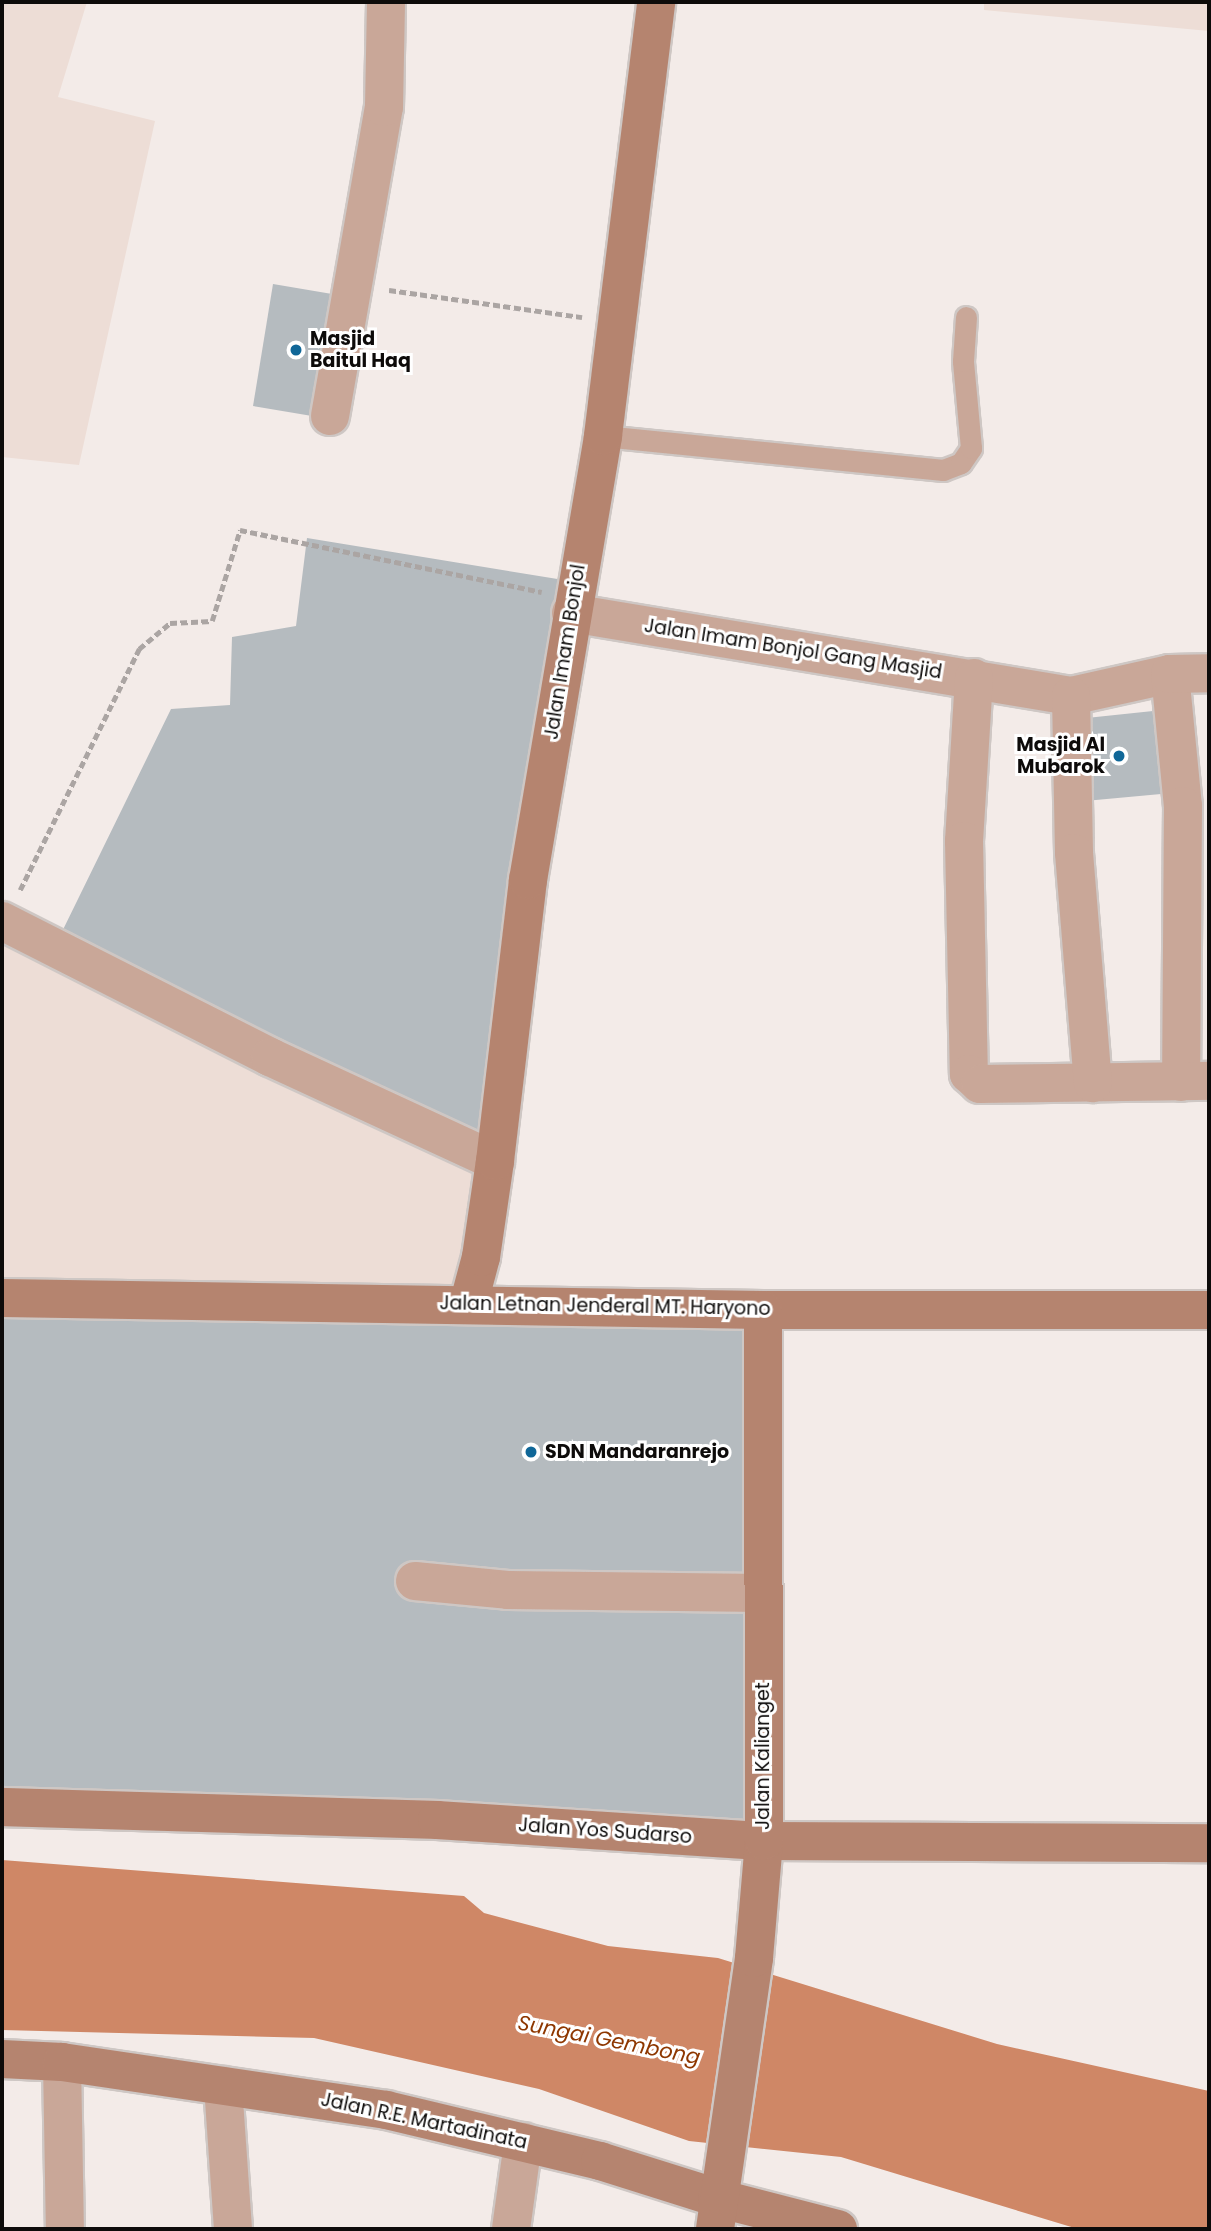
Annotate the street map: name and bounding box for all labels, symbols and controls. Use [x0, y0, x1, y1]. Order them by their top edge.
place label: Masjid Baitul Haq [310, 328, 411, 372]
marker: Masjid Baitul Haq [288, 342, 304, 358]
street label: Jalan Imam Bonjol [540, 563, 590, 741]
street label: Jalan Imam Bonjol Gang Masjid [643, 614, 943, 684]
place label: Masjid Al Mubarok [1016, 734, 1105, 778]
marker: Masjid Al Mubarok [1111, 748, 1127, 764]
street label: Jalan Letnan Jenderal MT. Haryono [439, 1292, 771, 1320]
place label: SDN Mandaranrejo [545, 1441, 729, 1463]
marker: SDN Mandaranrejo [523, 1444, 539, 1460]
street label: Jalan Kalianget [752, 1682, 774, 1830]
street label: Jalan Yos Sudarso [517, 1814, 693, 1848]
water label: Sungai Gembong [516, 2010, 702, 2070]
street label: Jalan R.E. Martadinata [319, 2088, 529, 2154]

